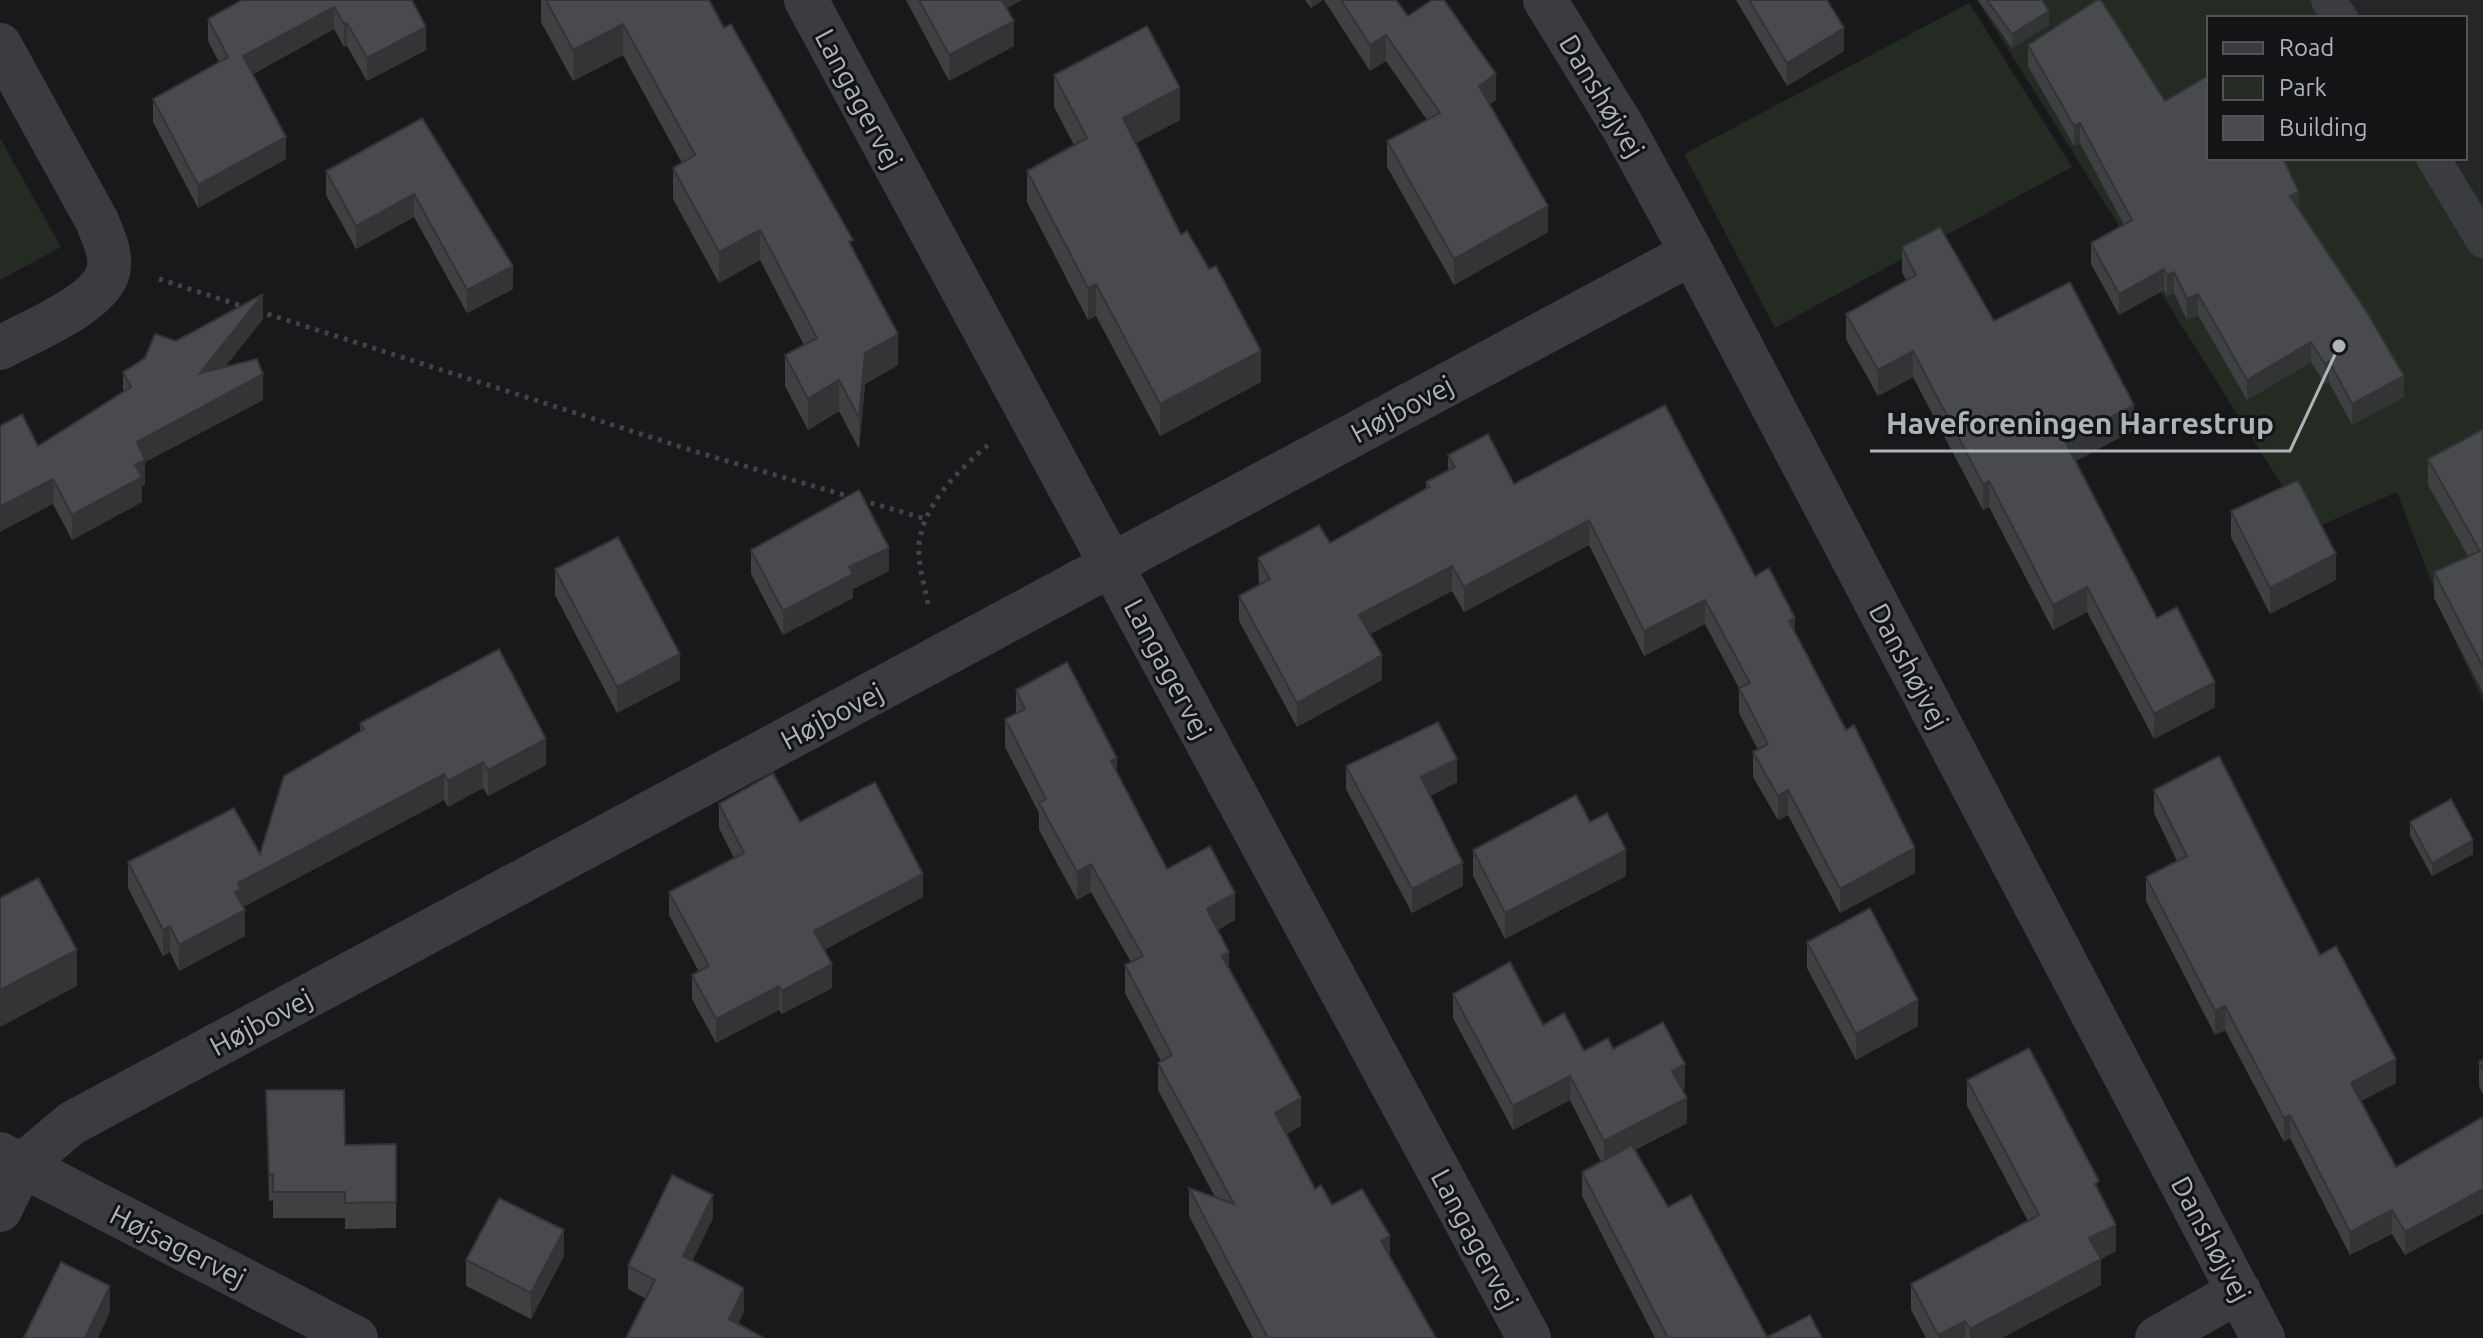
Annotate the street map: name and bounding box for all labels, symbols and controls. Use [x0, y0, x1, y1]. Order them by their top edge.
legend [2207, 16, 2467, 160]
street label: Langagervej [810, 24, 909, 174]
street label: Danshøjvej [1554, 29, 1651, 163]
text: Road [2279, 34, 2334, 61]
text: Park [2279, 74, 2327, 101]
text: Building [2279, 114, 2367, 141]
street label: Højbovej [1345, 369, 1458, 448]
callout: Haveforeningen Harrestrup [1870, 397, 2290, 451]
text: Haveforeningen Harrestrup [1886, 406, 2274, 440]
street label: Langagervej [1119, 594, 1218, 744]
street label: Danshøjvej [1864, 598, 1955, 734]
street label: Højbovej [775, 676, 888, 755]
street label: Højbovej [204, 982, 317, 1061]
street label: Langagervej [1426, 1164, 1525, 1314]
street label: Danshøjvej [2166, 1171, 2257, 1307]
street label: Højsagervej [105, 1198, 251, 1293]

